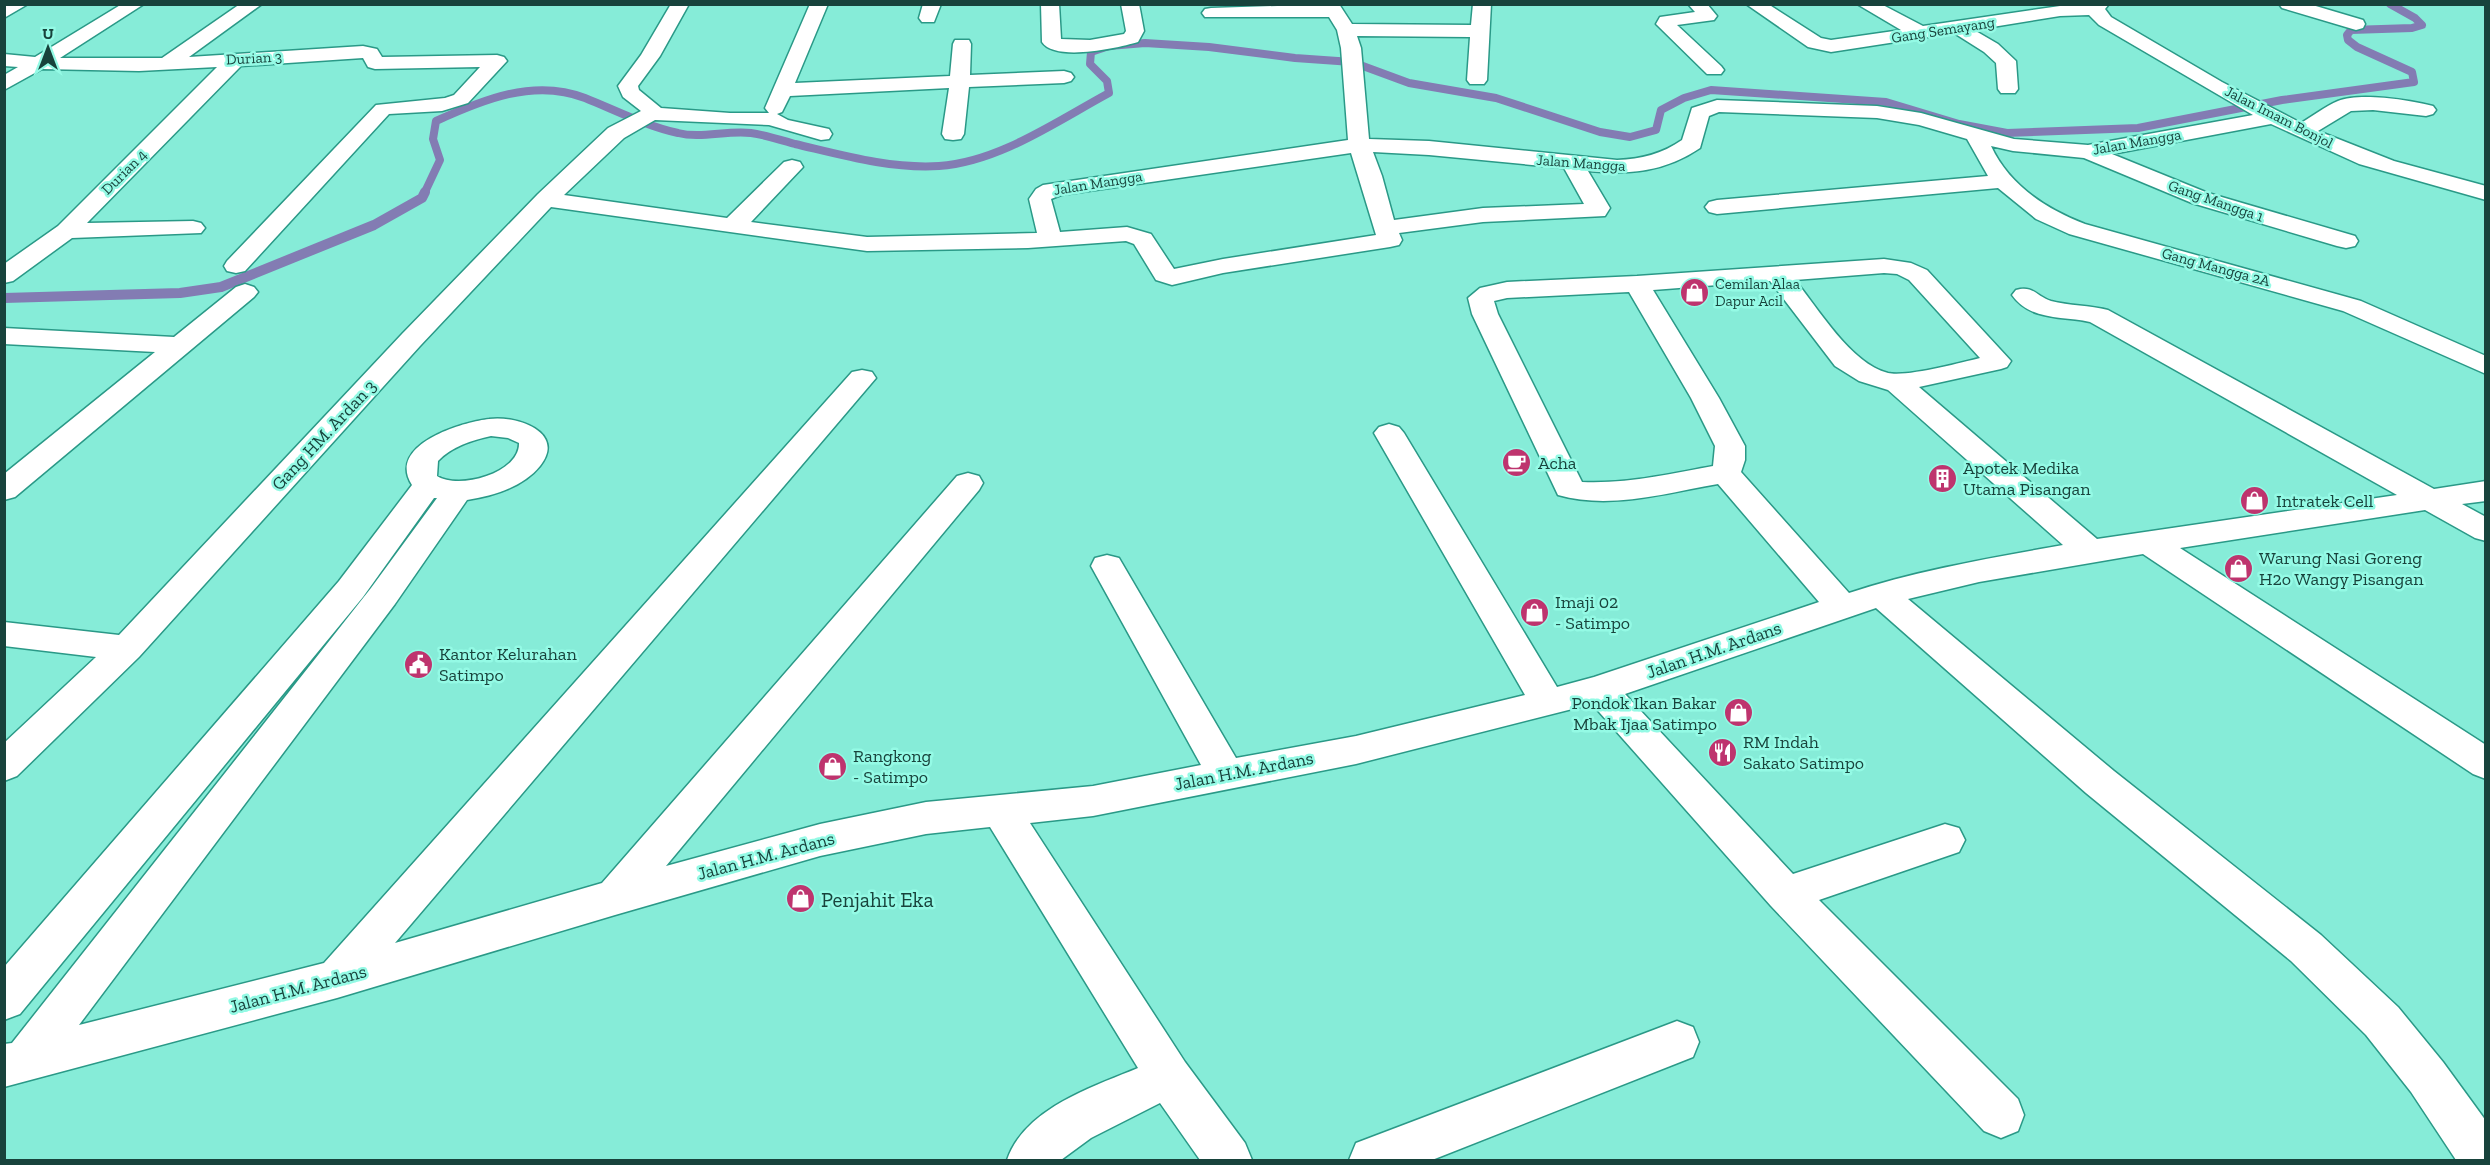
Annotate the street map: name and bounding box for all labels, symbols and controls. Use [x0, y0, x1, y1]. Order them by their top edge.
street label: Gang Semayang [1890, 13, 1996, 47]
north arrow [18, 18, 78, 78]
text: U [42, 24, 54, 43]
street label: Durian 3 [226, 48, 282, 68]
street label: Jalan Imam Bonjol [2222, 82, 2336, 152]
street label: Jalan Mangga [2091, 125, 2183, 159]
street label: Durian 4 [98, 146, 150, 198]
street label: Jalan Mangga [1536, 151, 1626, 175]
street label: Jalan Mangga [1052, 167, 1144, 199]
street label: Gang Mangga 1 [2166, 176, 2266, 226]
street label: Gang Mangga 2A [2160, 244, 2272, 290]
place label: Cemilan Alaa Dapur Acil [1715, 275, 1800, 310]
shop icon: Cemilan Alaa Dapur Acil [1678, 277, 1710, 309]
street label: Gang HM. Ardan 3 [267, 375, 381, 495]
cafe icon: Acha [1501, 447, 1533, 479]
place label: Acha [1538, 452, 1577, 474]
place label: Apotek Medika Utama Pisangan [1963, 457, 2091, 500]
building icon: Apotek Medika Utama Pisangan [1926, 462, 1958, 494]
shop icon: Intratek Cell [2239, 485, 2271, 517]
place label: Intratek Cell [2276, 490, 2374, 512]
place label: Warung Nasi Goreng H2o Wangy Pisangan [2259, 547, 2424, 590]
shop icon: Warung Nasi Goreng H2o Wangy Pisangan [2222, 552, 2254, 584]
place label: Imaji 02 - Satimpo [1555, 591, 1630, 634]
shop icon: Imaji 02 - Satimpo [1518, 596, 1550, 628]
street label: Jalan H.M. Ardans [1644, 617, 1784, 683]
place label: Kantor Kelurahan Satimpo [439, 643, 577, 686]
public building icon: Kantor Kelurahan Satimpo [402, 648, 434, 680]
place label: Pondok Ikan Bakar Mbak Ijaa Satimpo [1572, 692, 1717, 735]
shop icon: Pondok Ikan Bakar Mbak Ijaa Satimpo [1722, 697, 1754, 729]
place label: RM Indah Sakato Satimpo [1743, 731, 1864, 774]
restaurant icon: RM Indah Sakato Satimpo [1706, 736, 1738, 768]
place label: Rangkong - Satimpo [853, 745, 932, 788]
street label: Jalan H.M. Ardans [1173, 747, 1315, 795]
shop icon: Rangkong - Satimpo [816, 750, 848, 782]
street label: Jalan H.M. Ardans [695, 827, 837, 885]
shop icon: Penjahit Eka [784, 883, 816, 915]
place label: Penjahit Eka [821, 887, 934, 913]
street label: Jalan H.M. Ardans [227, 960, 369, 1018]

